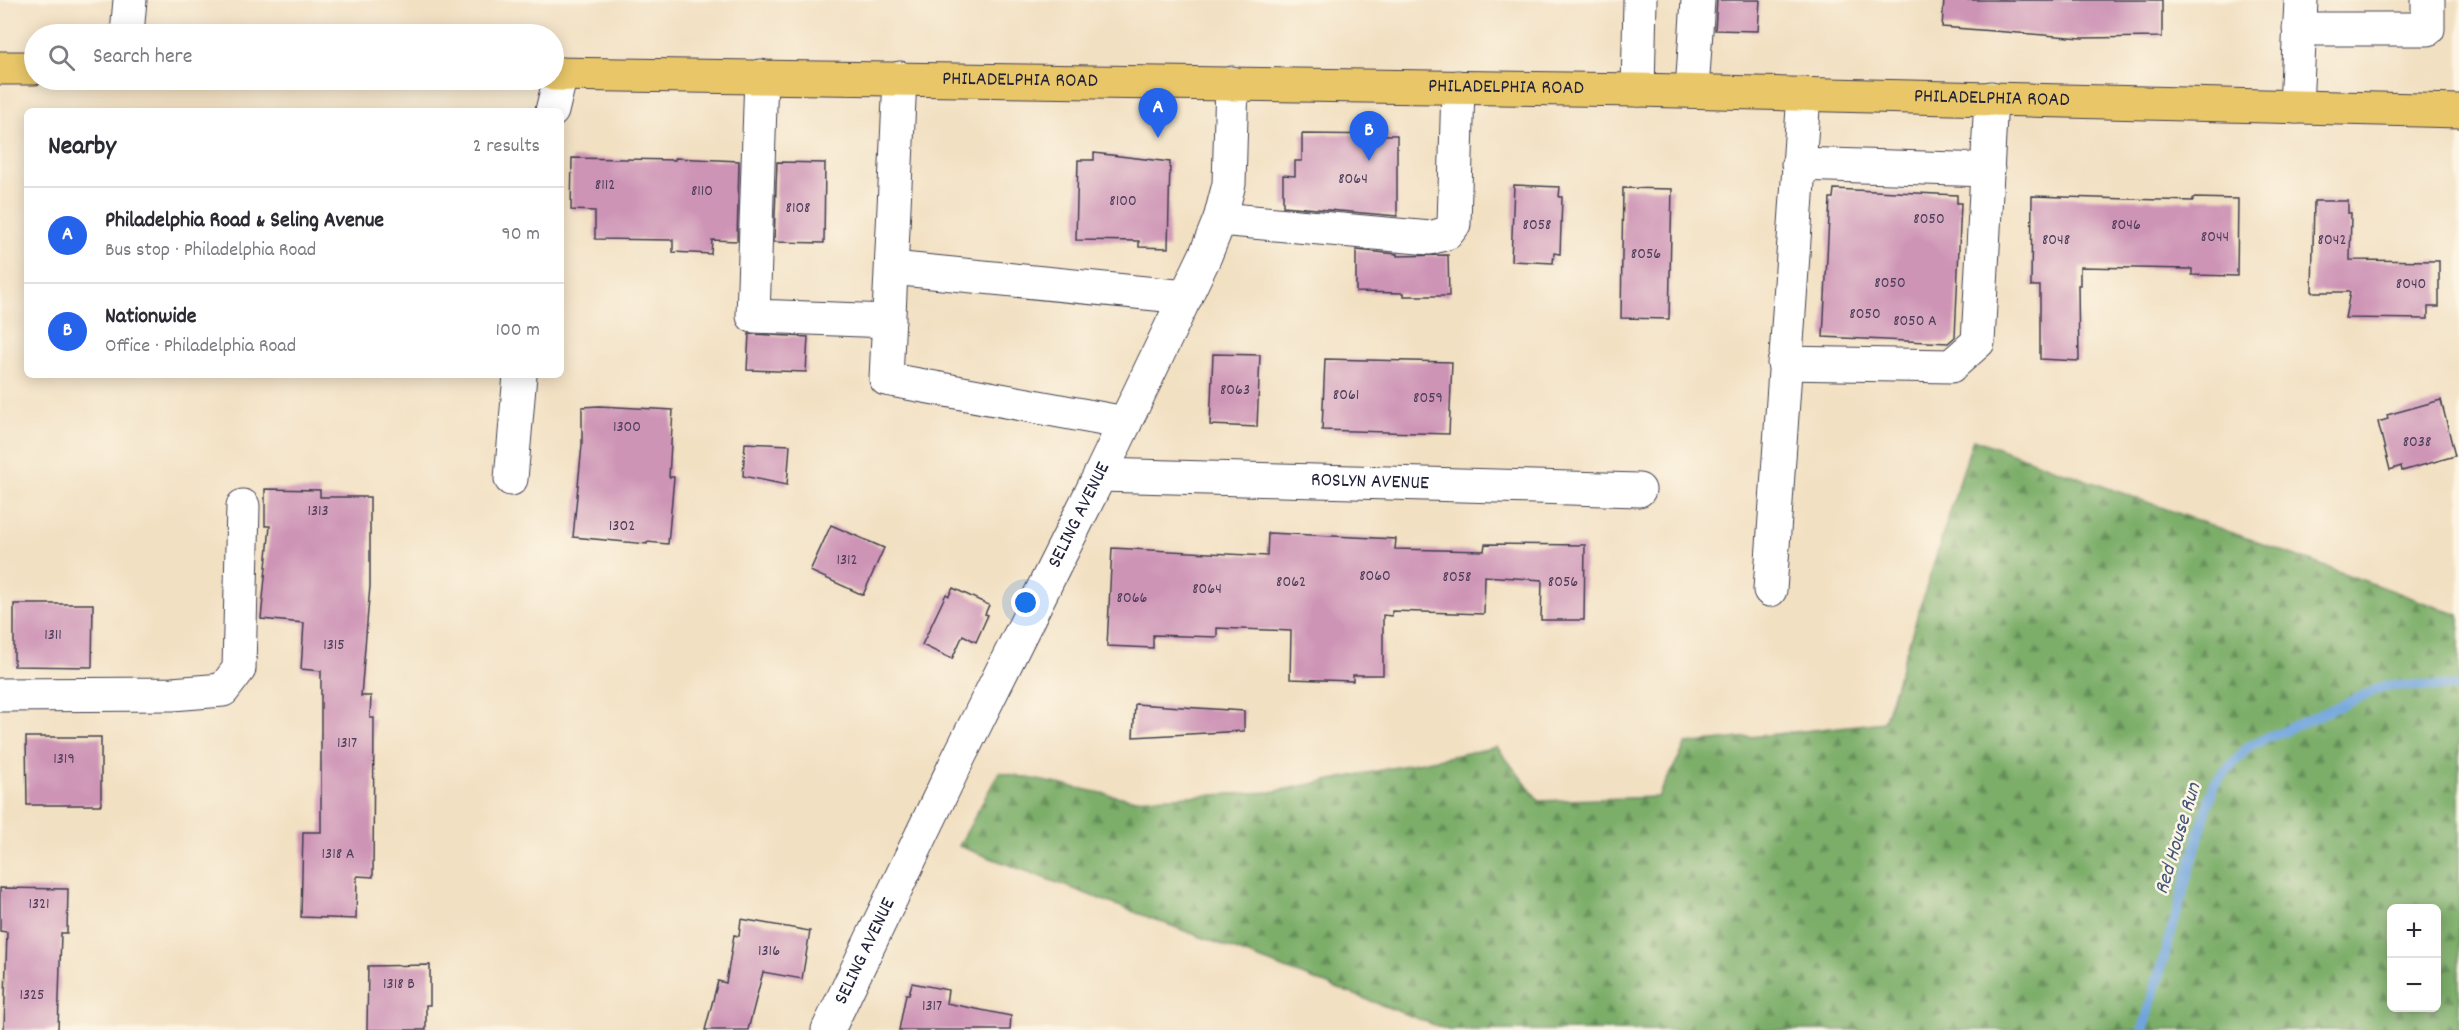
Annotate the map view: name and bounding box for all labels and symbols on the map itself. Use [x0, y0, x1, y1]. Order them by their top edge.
street label: PHILADELPHIA ROAD [942, 66, 1098, 96]
street label: PHILADELPHIA ROAD [1428, 73, 1584, 103]
street label: PHILADELPHIA ROAD [1914, 83, 2070, 115]
pin: A [1138, 88, 1178, 138]
pin: B [1350, 112, 1388, 161]
house number: 8064 [1338, 168, 1368, 191]
house number: 8112 [595, 174, 615, 197]
house number: 8110 [691, 180, 713, 203]
house number: 8100 [1109, 190, 1137, 213]
house number: 8108 [785, 197, 811, 220]
house number: 8050 [1913, 208, 1945, 231]
house number: 8058 [1523, 214, 1551, 237]
house number: 8046 [2111, 214, 2141, 237]
house number: 8044 [2201, 226, 2229, 249]
house number: 8048 [2042, 229, 2070, 252]
house number: 8042 [2318, 229, 2346, 252]
house number: 8056 [1631, 243, 1661, 266]
house number: 8050 [1874, 272, 1906, 295]
house number: 8040 [2396, 273, 2426, 296]
house number: 8050 [1849, 303, 1881, 326]
house number: 8050 A [1893, 310, 1937, 333]
house number: 8063 [1220, 379, 1250, 402]
house number: 8061 [1333, 384, 1359, 407]
house number: 8059 [1413, 387, 1443, 410]
house number: 1300 [613, 416, 641, 439]
house number: 8038 [2403, 431, 2431, 454]
street label: SELING AVENUE [1042, 458, 1118, 573]
street label: ROSLYN AVENUE [1310, 467, 1429, 498]
house number: 1313 [307, 500, 329, 523]
house number: 1302 [609, 515, 635, 538]
house number: 1312 [836, 549, 858, 572]
house number: 8060 [1359, 565, 1391, 588]
house number: 8058 [1443, 566, 1471, 589]
house number: 8062 [1276, 571, 1306, 594]
house number: 8056 [1548, 571, 1578, 594]
house number: 8064 [1192, 578, 1222, 601]
house number: 8066 [1117, 587, 1148, 610]
your location [1011, 588, 1040, 617]
house number: 1311 [44, 624, 62, 647]
house number: 1315 [323, 634, 345, 657]
house number: 1317 [337, 732, 357, 755]
house number: 1319 [53, 748, 75, 771]
water label: Red House Run [2148, 778, 2211, 898]
house number: 1318 A [322, 843, 355, 866]
house number: 1321 [28, 893, 50, 916]
street label: SELING AVENUE [828, 894, 903, 1010]
house number: 1316 [758, 940, 780, 963]
house number: 1318 B [383, 973, 415, 996]
house number: 1325 [19, 984, 45, 1007]
house number: 1317 [922, 995, 942, 1018]

